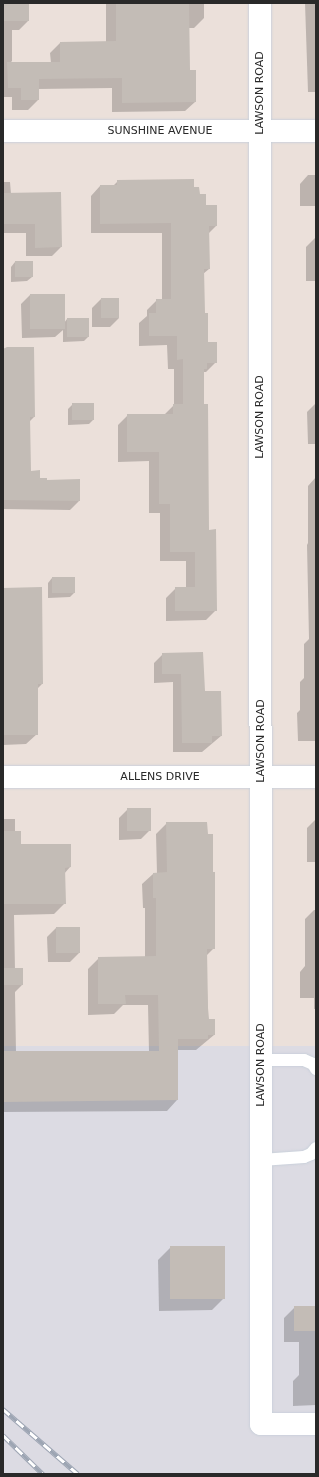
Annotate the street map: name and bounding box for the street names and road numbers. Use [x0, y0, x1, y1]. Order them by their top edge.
street label: LAWSON ROAD [253, 51, 267, 135]
street label: SUNSHINE AVENUE [108, 124, 212, 138]
street label: LAWSON ROAD [253, 375, 267, 459]
street label: LAWSON ROAD [254, 699, 268, 783]
street label: ALLENS DRIVE [120, 770, 200, 784]
street label: LAWSON ROAD [254, 1023, 268, 1107]

